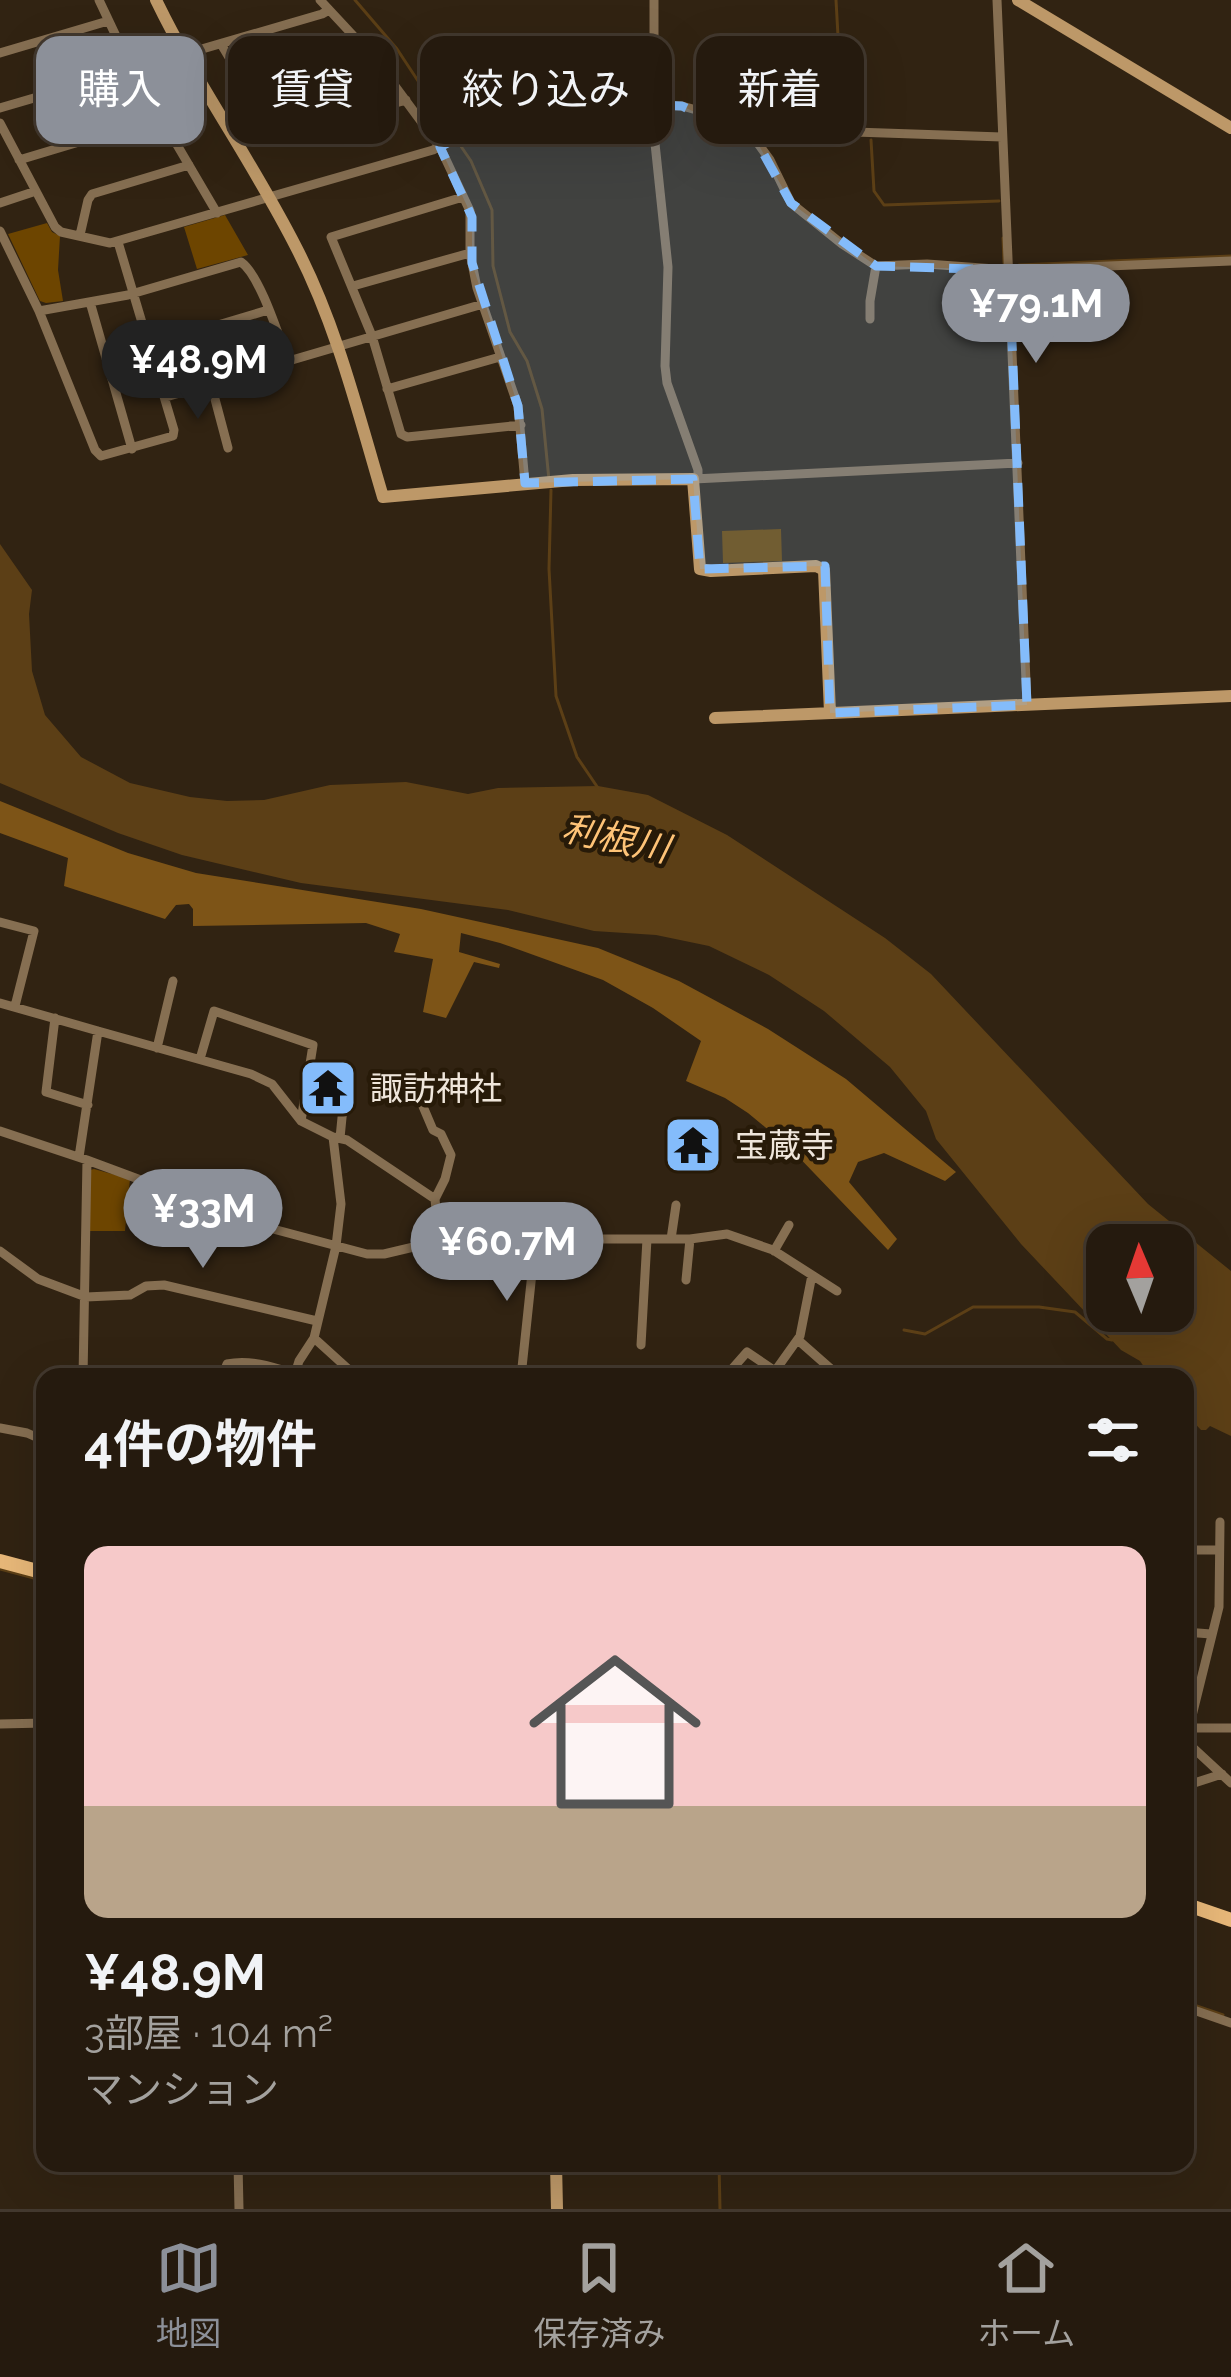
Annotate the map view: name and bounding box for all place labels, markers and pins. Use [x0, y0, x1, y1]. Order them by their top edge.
pin: ¥79.1M [938, 264, 1134, 366]
pin: ¥48.9M [100, 320, 296, 422]
temple icon: 諏訪神社 [297, 1057, 359, 1119]
place label: 諏訪神社 [370, 1069, 502, 1108]
temple icon: 宝蔵寺 [662, 1114, 724, 1176]
place label: 宝蔵寺 [735, 1126, 834, 1165]
pin: ¥33M [132, 1169, 274, 1271]
pin: ¥60.7M [409, 1202, 605, 1304]

